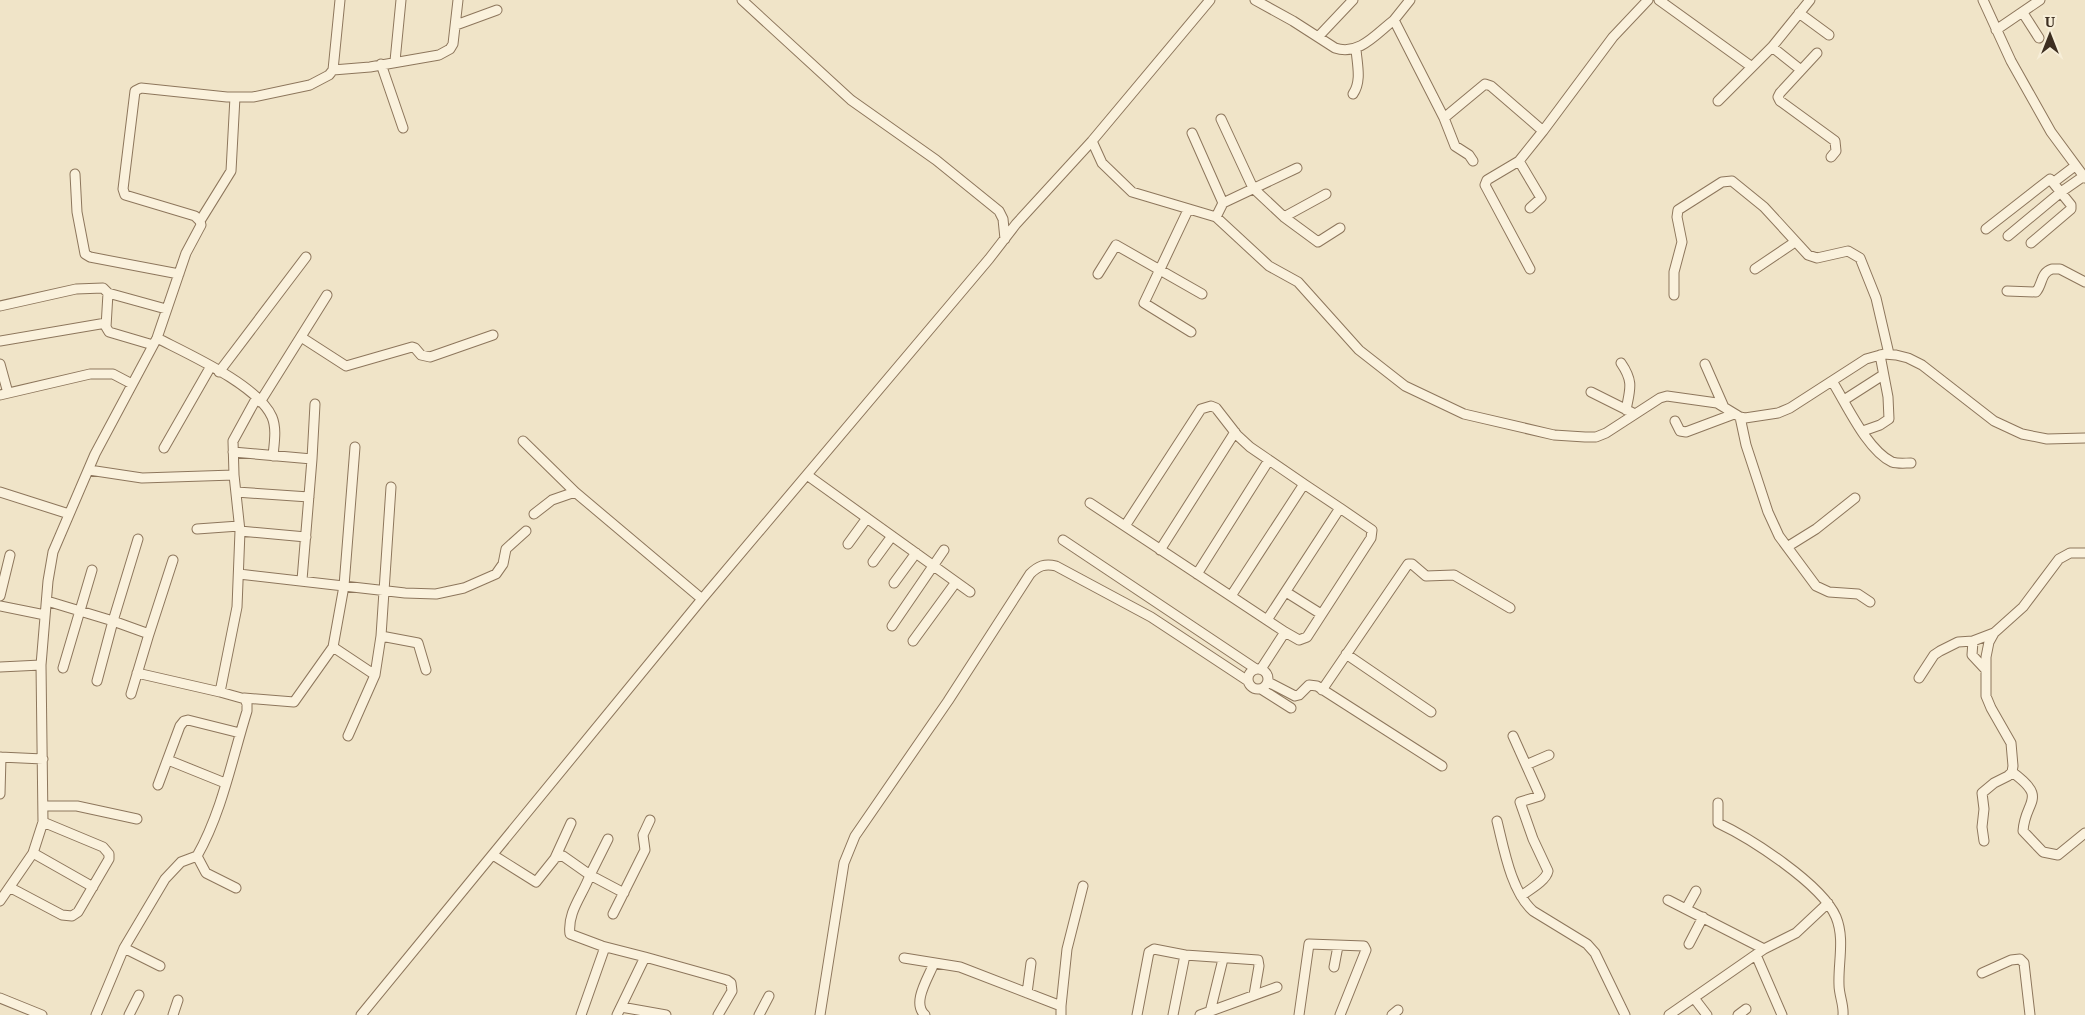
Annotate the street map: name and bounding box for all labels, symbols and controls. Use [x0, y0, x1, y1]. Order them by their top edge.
north arrow [2025, 10, 2075, 60]
text: U [2045, 12, 2056, 31]

